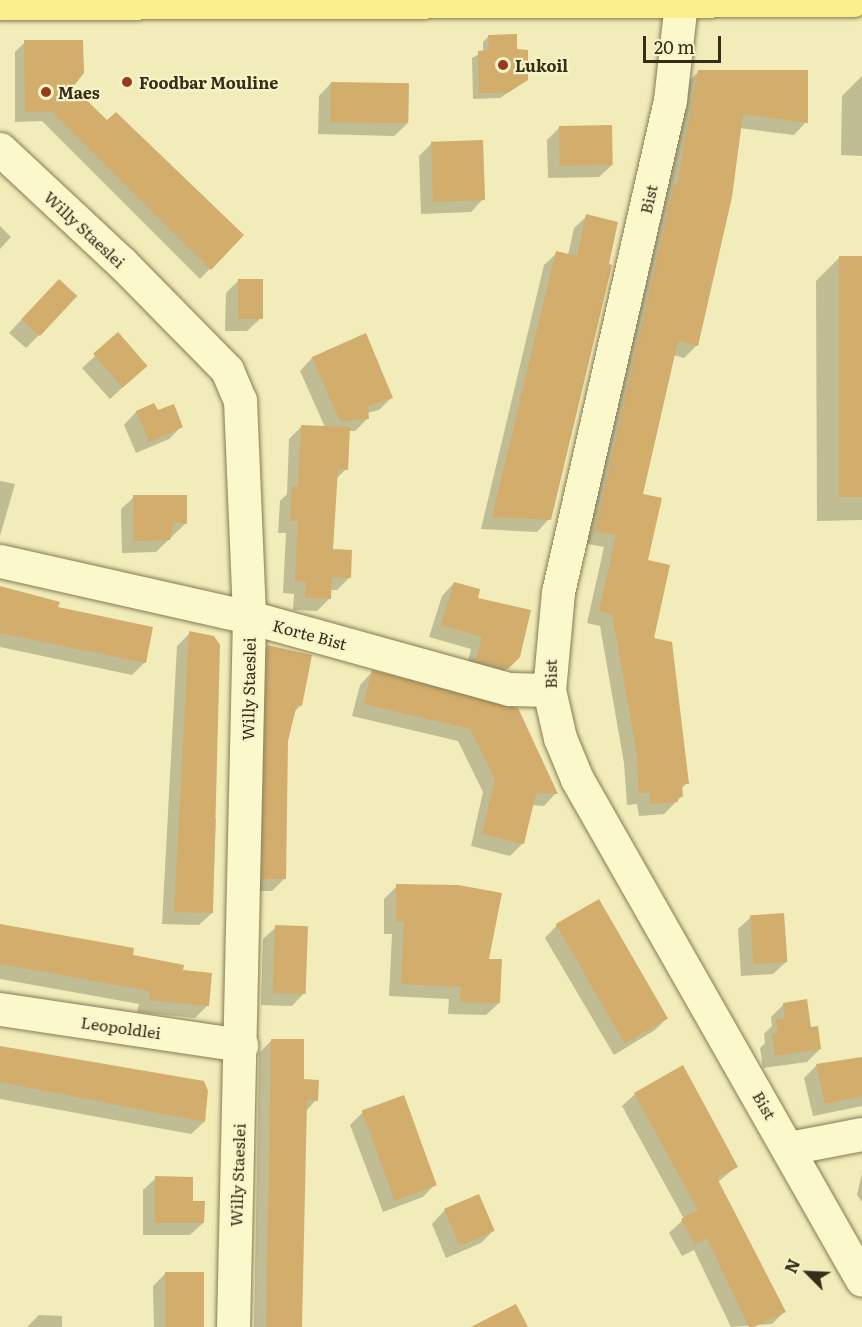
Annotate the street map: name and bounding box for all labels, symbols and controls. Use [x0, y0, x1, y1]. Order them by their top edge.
scale bar [646, 24, 724, 62]
text: 20 m [654, 33, 695, 60]
place label: Lukoil [515, 55, 568, 75]
marker: Lukoil [496, 58, 510, 72]
place label: Foodbar Mouline [139, 72, 278, 92]
marker: Foodbar Mouline [120, 75, 134, 89]
place label: Maes [58, 82, 100, 102]
marker: Maes [39, 85, 53, 99]
street label: Bist [635, 183, 661, 215]
street label: Willy Staeslei [41, 187, 129, 271]
street label: Korte Bist [271, 615, 349, 653]
street label: Willy Staeslei [237, 637, 259, 741]
street label: Bist [540, 659, 560, 689]
street label: Leopoldlei [80, 1012, 162, 1042]
street label: Bist [749, 1087, 781, 1123]
street label: Willy Staeslei [226, 1123, 248, 1227]
north arrow [778, 1243, 838, 1303]
text: N [778, 1255, 805, 1277]

